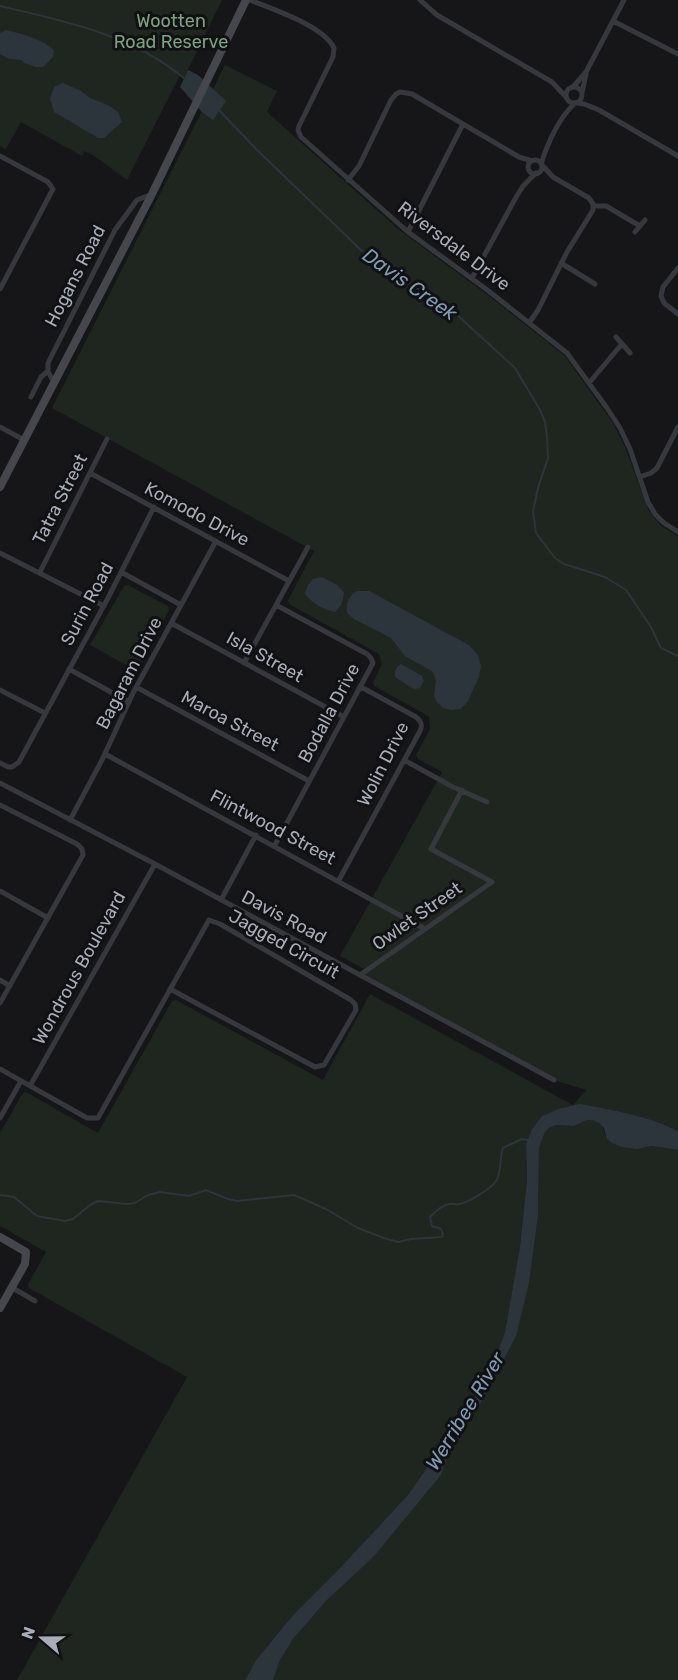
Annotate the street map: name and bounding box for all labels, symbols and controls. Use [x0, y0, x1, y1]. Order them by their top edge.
park label: Wootten Road Reserve [114, 10, 228, 53]
street label: Riversdale Drive [394, 197, 514, 295]
street label: Hogans Road [40, 222, 110, 330]
water label: Davis Creek [358, 243, 463, 326]
street label: Tatra Street [28, 450, 92, 548]
street label: Komodo Drive [141, 477, 253, 551]
street label: Surin Road [56, 559, 118, 649]
street label: Bagaram Drive [91, 613, 167, 733]
street label: Isla Street [223, 627, 307, 687]
street label: Bodalla Drive [294, 660, 364, 766]
street label: Maroa Street [177, 686, 283, 756]
street label: Wolin Drive [352, 718, 414, 810]
street label: Flintwood Street [206, 785, 340, 869]
street label: Owlet Street [368, 877, 466, 955]
street label: Davis Road [238, 886, 330, 948]
street label: Wondrous Boulevard [28, 888, 130, 1048]
street label: Jagged Circuit [225, 905, 343, 983]
water label: Werribee River [420, 1346, 510, 1474]
north arrow [12, 1608, 72, 1668]
text: N [17, 1624, 39, 1642]

